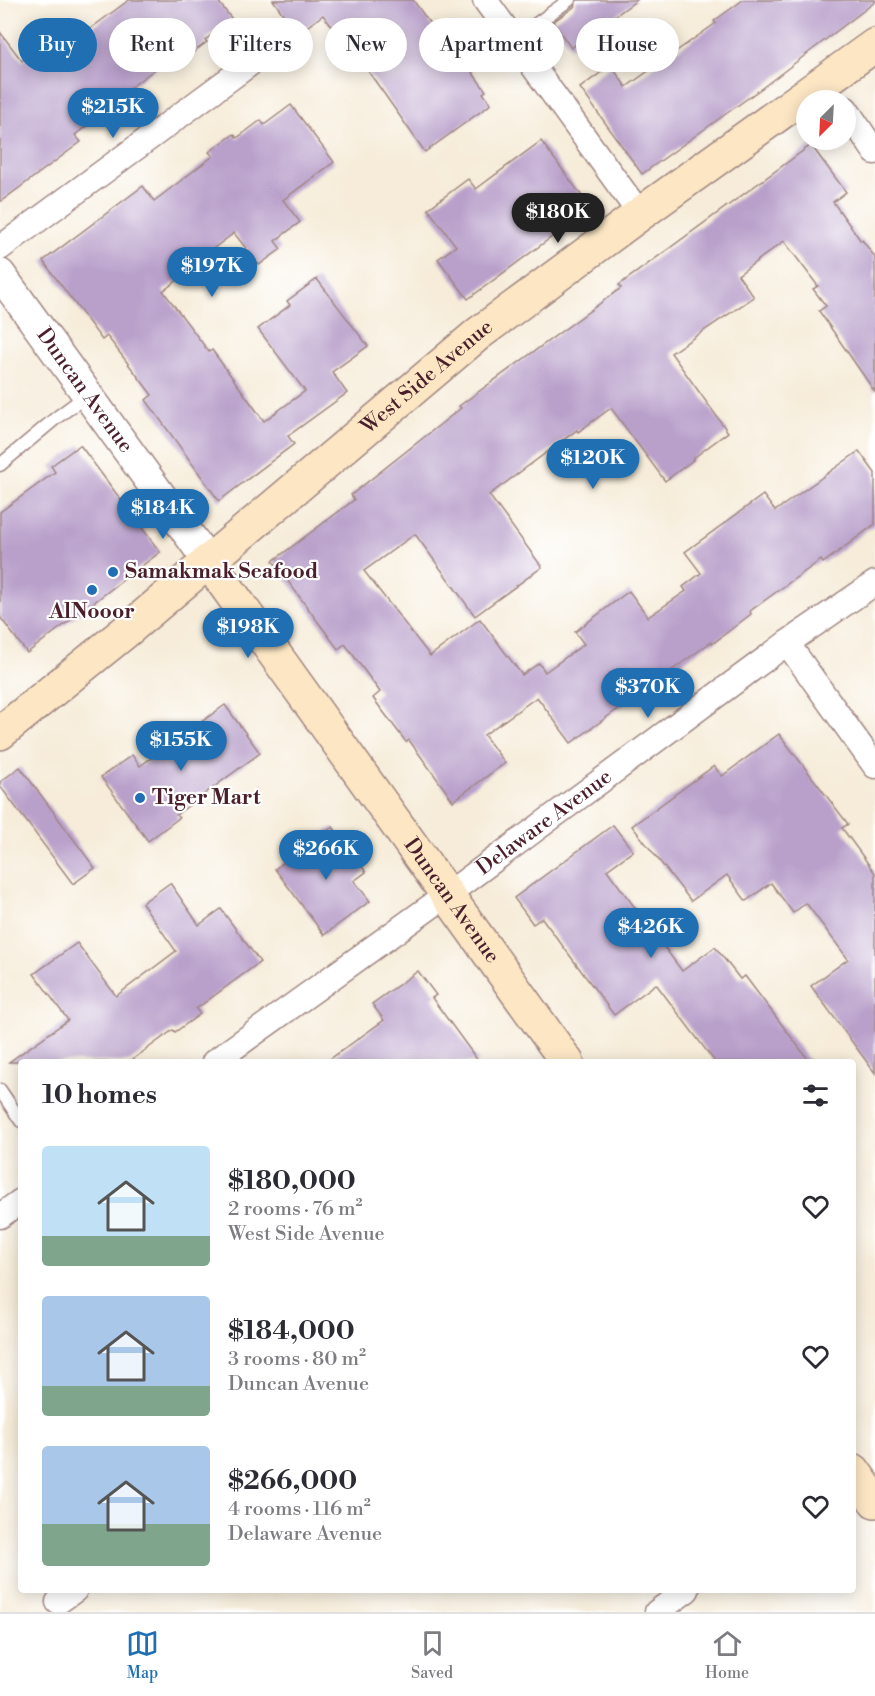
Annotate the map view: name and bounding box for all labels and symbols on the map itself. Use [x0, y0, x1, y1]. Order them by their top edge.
pin: $215K [71, 88, 155, 139]
north arrow [796, 90, 856, 150]
pin: $180K [516, 193, 600, 244]
pin: $197K [170, 247, 254, 298]
street label: West Side Avenue [355, 314, 498, 441]
street label: Duncan Avenue [30, 323, 139, 458]
pin: $120K [551, 439, 635, 490]
pin: $184K [121, 489, 205, 540]
place label: Samakmak Seafood [125, 559, 318, 585]
marker: Samakmak Seafood [106, 565, 120, 579]
marker: AlNooor [85, 583, 99, 597]
place label: AlNooor [48, 599, 135, 625]
pin: $198K [206, 608, 290, 659]
pin: $370K [606, 668, 690, 719]
pin: $155K [139, 721, 223, 772]
street label: Delaware Avenue [472, 764, 617, 881]
place label: Tiger Mart [152, 785, 261, 811]
marker: Tiger Mart [133, 791, 147, 805]
pin: $266K [284, 830, 368, 881]
street label: Duncan Avenue [398, 833, 505, 969]
pin: $426K [609, 908, 693, 959]

